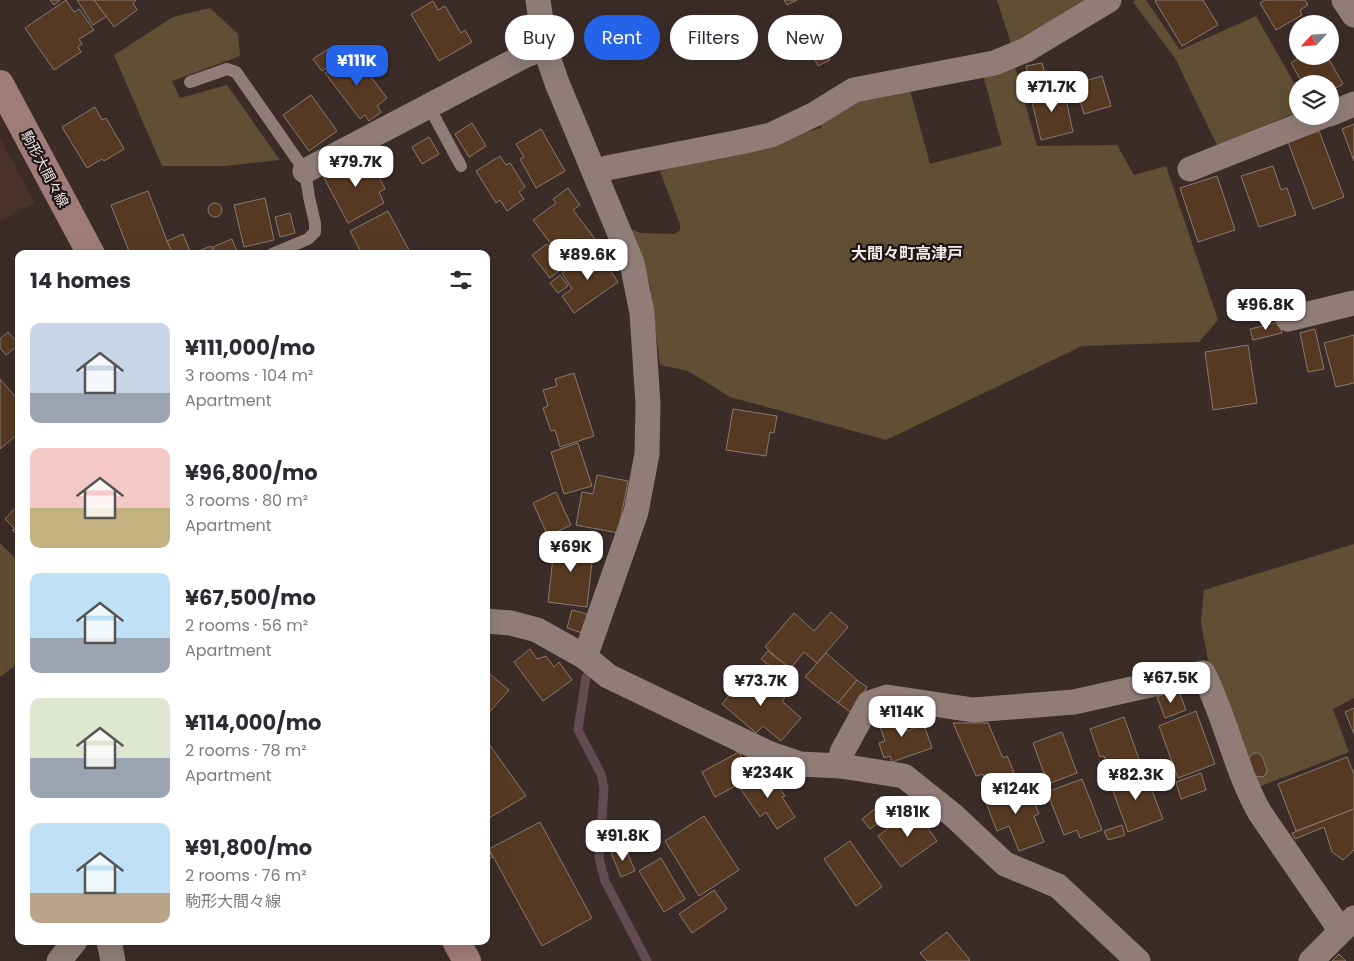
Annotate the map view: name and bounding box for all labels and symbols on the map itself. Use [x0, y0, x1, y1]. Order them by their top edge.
north arrow [1289, 15, 1339, 65]
pin: ¥111K [322, 44, 392, 87]
pin: ¥71.7K [1011, 70, 1093, 113]
street label: 駒形大間々線 [16, 127, 74, 211]
pin: ¥79.7K [315, 146, 397, 188]
pin: ¥89.6K [547, 238, 629, 281]
district label: 大間々町高津戸 [851, 242, 963, 265]
pin: ¥96.8K [1225, 288, 1307, 331]
pin: ¥69K [541, 530, 601, 573]
pin: ¥67.5K [1130, 662, 1212, 704]
pin: ¥73.7K [720, 664, 802, 707]
pin: ¥114K [867, 696, 937, 738]
pin: ¥234K [733, 756, 803, 799]
pin: ¥82.3K [1095, 758, 1177, 801]
pin: ¥124K [981, 772, 1051, 815]
pin: ¥181K [873, 796, 943, 838]
pin: ¥91.8K [582, 820, 664, 862]

